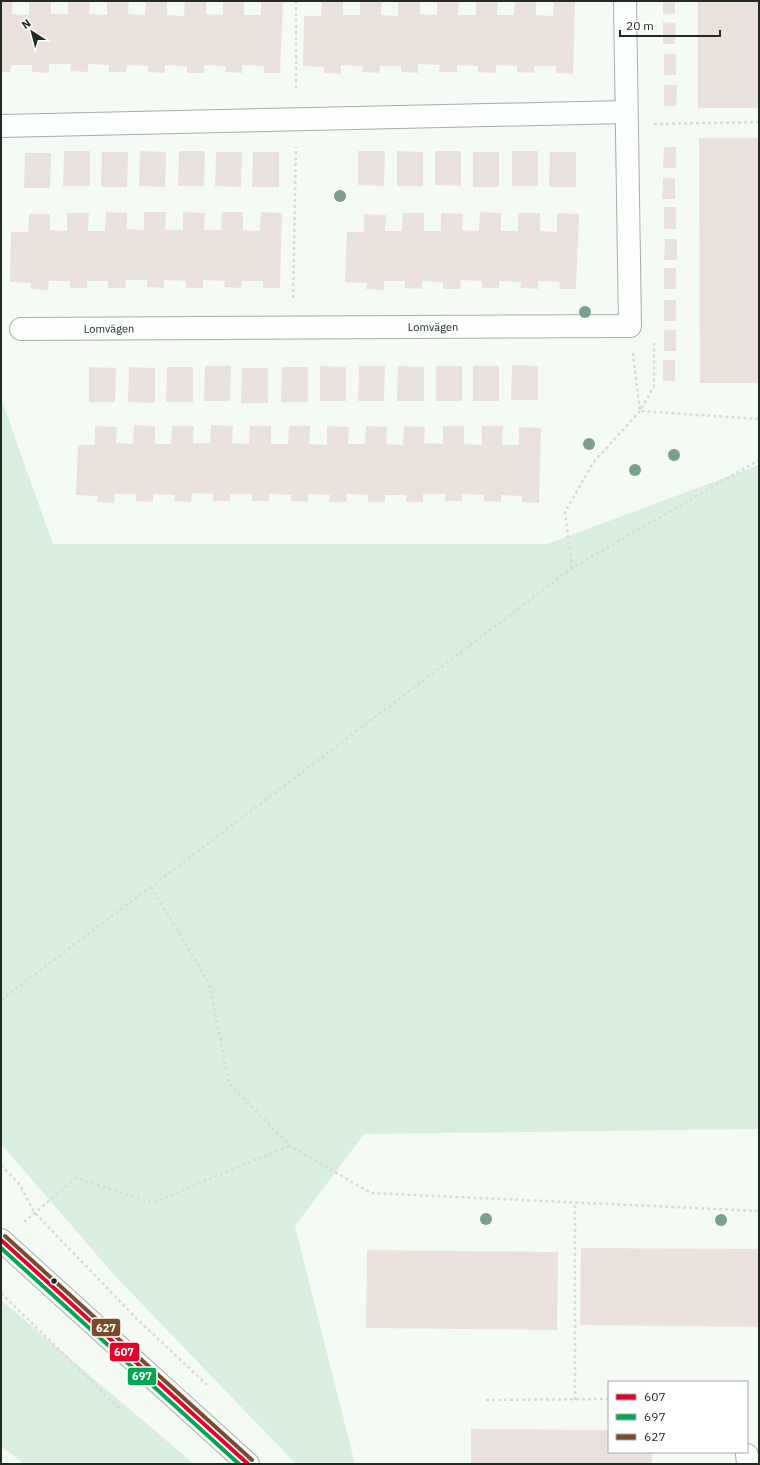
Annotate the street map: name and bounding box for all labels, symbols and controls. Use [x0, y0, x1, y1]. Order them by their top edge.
north arrow [12, 12, 52, 52]
scale bar [620, 12, 720, 38]
text: N [19, 16, 33, 32]
text: 20 m [626, 18, 654, 33]
street label: Lomvägen [408, 320, 458, 334]
street label: Lomvägen [84, 321, 134, 336]
unlabelled marker [49, 1276, 59, 1286]
line badge: 627 [91, 1318, 121, 1337]
text: 627 [96, 1321, 116, 1335]
line badge: 607 [109, 1342, 140, 1362]
text: 607 [114, 1345, 134, 1359]
line badge: 697 [127, 1367, 157, 1386]
text: 697 [132, 1369, 152, 1383]
legend [608, 1381, 748, 1453]
text: 607 [644, 1389, 666, 1404]
text: 697 [644, 1409, 666, 1424]
text: 627 [644, 1429, 666, 1444]

